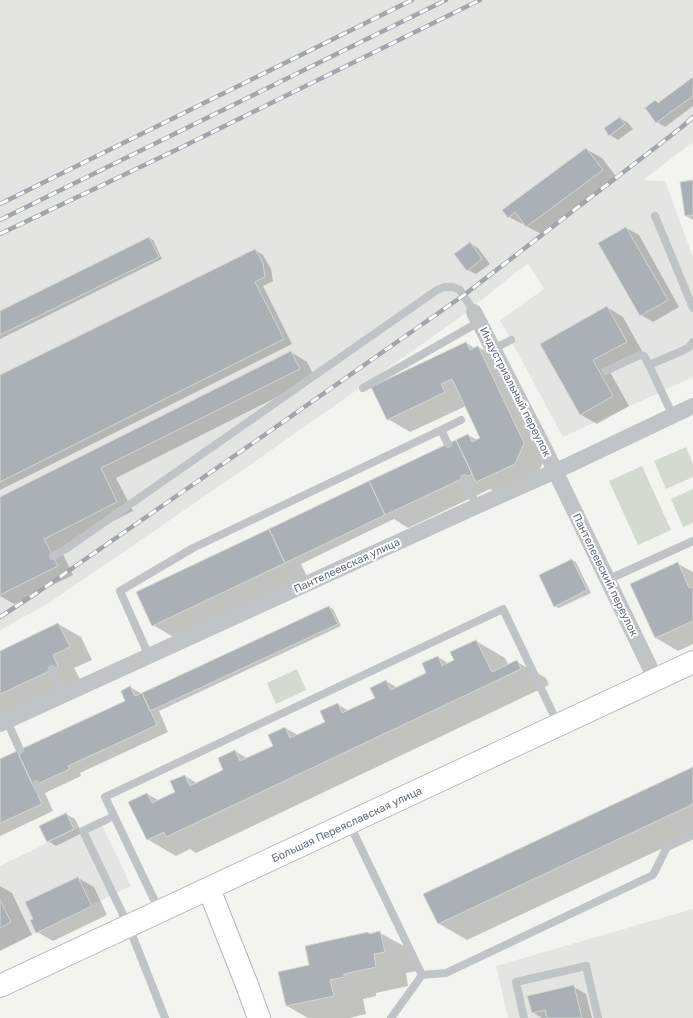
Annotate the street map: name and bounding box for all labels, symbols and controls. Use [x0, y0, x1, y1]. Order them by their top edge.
street label: Индустриальный переулок [477, 325, 553, 459]
street label: Пантелеевский переулок [570, 512, 640, 638]
street label: Пантелеевская улица [292, 536, 402, 596]
street label: Большая Переяславская улица [270, 784, 424, 866]

